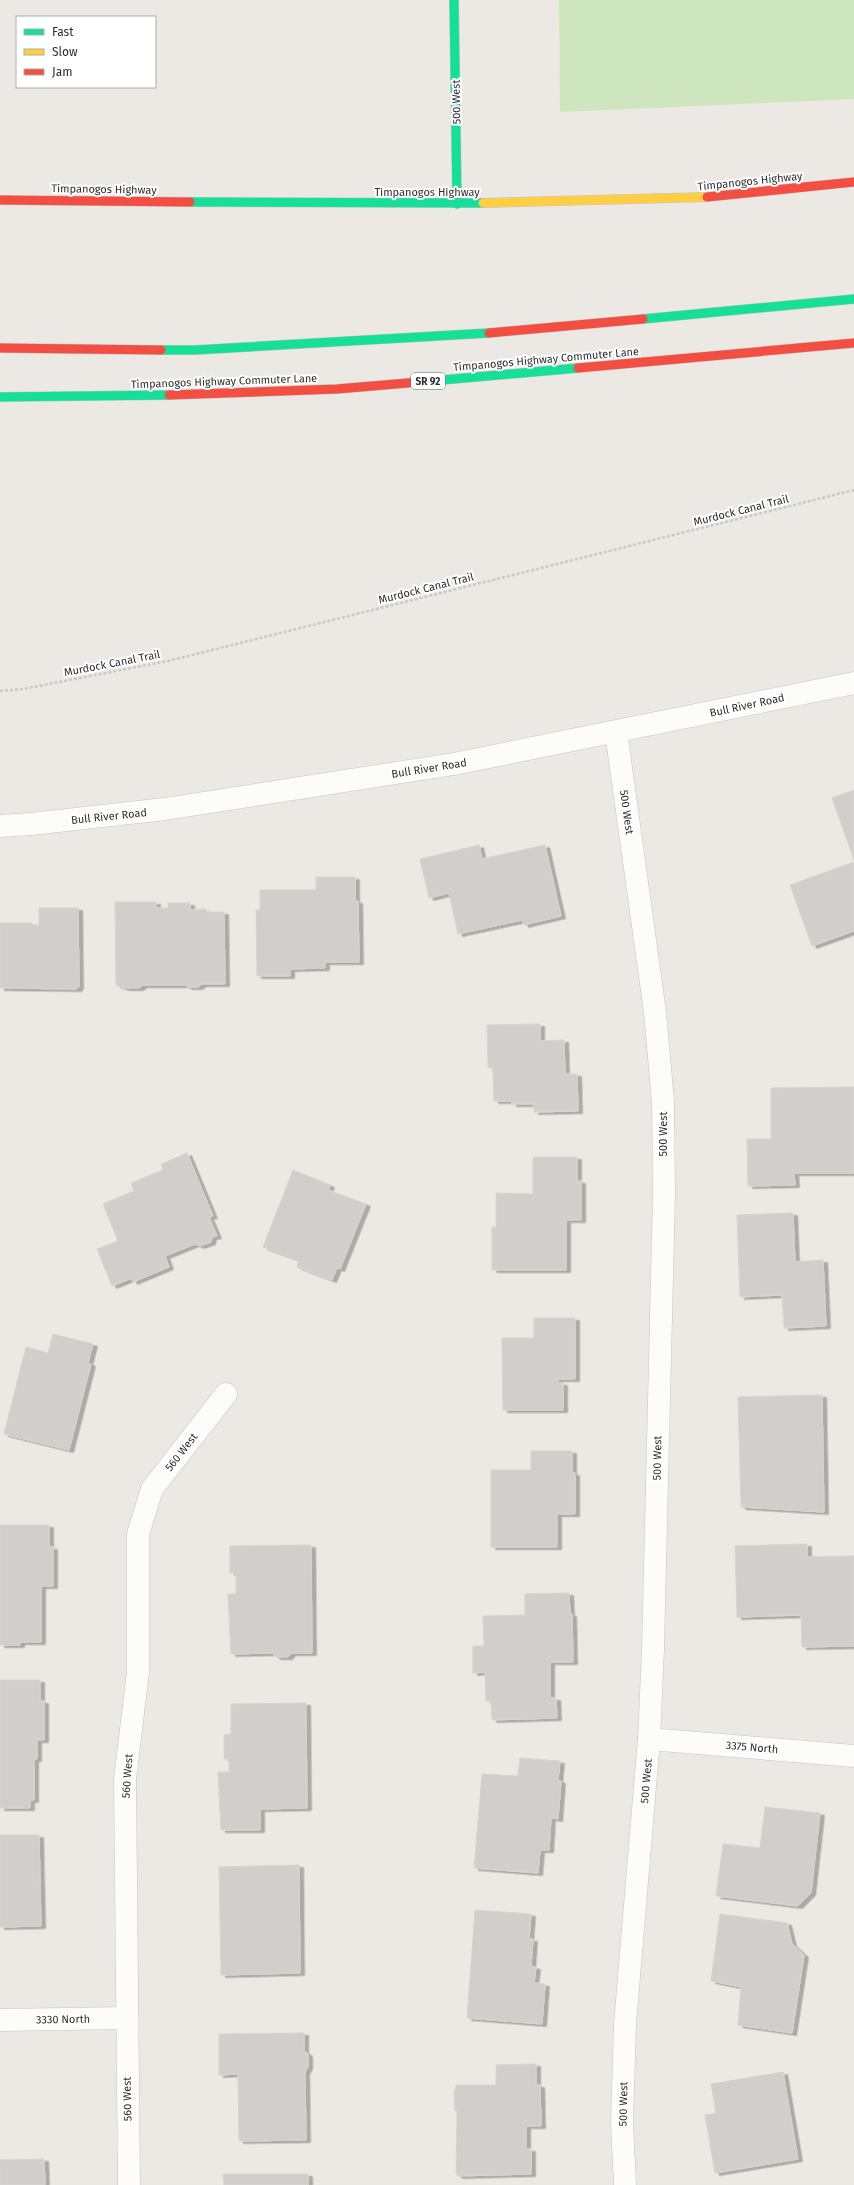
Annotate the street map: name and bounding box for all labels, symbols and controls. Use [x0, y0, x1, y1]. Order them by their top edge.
legend [16, 16, 156, 88]
text: Fast [52, 25, 74, 39]
text: Slow [52, 45, 78, 59]
text: Jam [52, 65, 72, 79]
street label: 500 West [450, 79, 463, 124]
street label: Timpanogos Highway [697, 169, 804, 193]
street label: Timpanogos Highway [51, 182, 157, 197]
street label: Timpanogos Highway [374, 186, 480, 199]
street label: Timpanogos Highway Commuter Lane [453, 345, 640, 374]
street label: Timpanogos Highway Commuter Lane [131, 372, 317, 391]
road number: SR 92 [411, 373, 445, 389]
street label: Murdock Canal Trail [692, 492, 790, 529]
street label: Murdock Canal Trail [377, 570, 475, 607]
street label: Murdock Canal Trail [63, 648, 161, 679]
street label: Bull River Road [709, 691, 786, 720]
street label: Bull River Road [390, 756, 468, 781]
street label: 500 West [617, 789, 636, 835]
street label: Bull River Road [71, 806, 148, 827]
street label: 500 West [657, 1112, 670, 1156]
street label: 560 West [163, 1431, 200, 1474]
street label: 500 West [651, 1435, 664, 1481]
street label: 3375 North [725, 1739, 779, 1756]
street label: 560 West [119, 1753, 136, 1799]
street label: 500 West [638, 1758, 655, 1804]
street label: 3330 North [36, 2013, 90, 2026]
street label: 560 West [121, 2077, 134, 2121]
street label: 500 West [617, 2081, 630, 2127]

